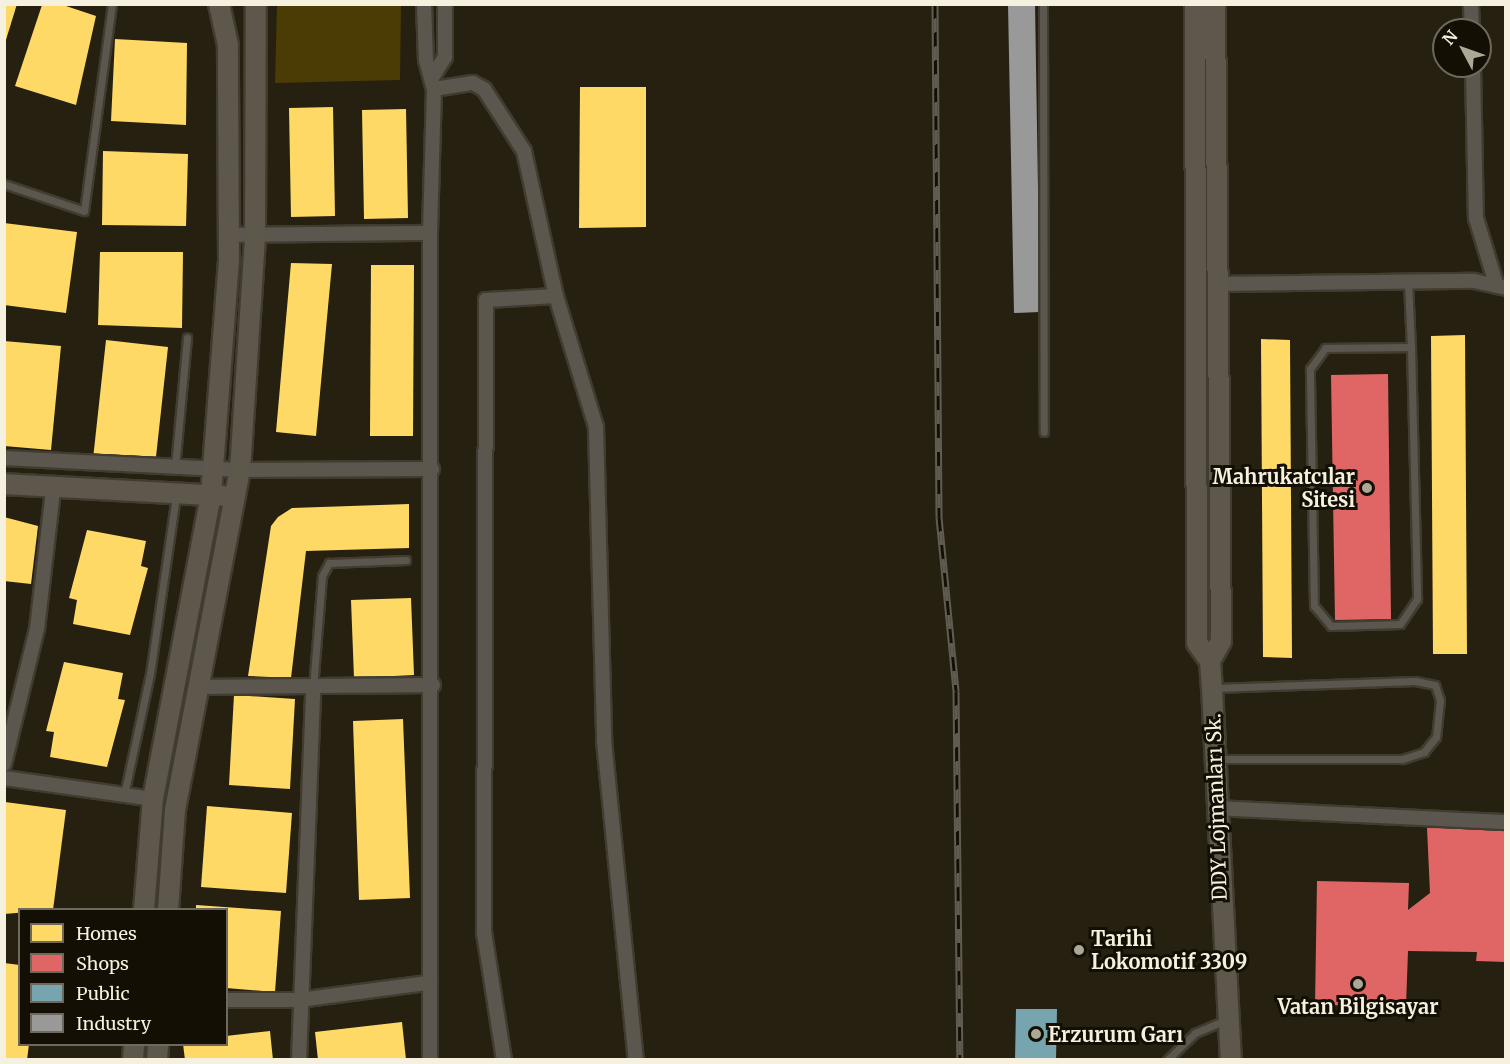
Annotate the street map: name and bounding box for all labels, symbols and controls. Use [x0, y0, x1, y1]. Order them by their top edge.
north arrow [1432, 18, 1492, 78]
text: N [1438, 26, 1462, 49]
place label: Mahrukatcılar Sitesi [1213, 464, 1355, 511]
marker: Mahrukatcılar Sitesi [1360, 481, 1374, 495]
street label: DDY Lojmanları Sk. [1201, 713, 1231, 901]
legend [18, 908, 228, 1046]
text: Homes [76, 922, 137, 945]
place label: Tarihi Lokomotif 3309 [1091, 927, 1247, 974]
marker: Tarihi Lokomotif 3309 [1072, 943, 1086, 957]
text: Shops [76, 952, 129, 975]
marker: Vatan Bilgisayar [1351, 977, 1365, 991]
text: Public [76, 982, 130, 1005]
place label: Vatan Bilgisayar [1277, 994, 1439, 1018]
text: Industry [76, 1012, 151, 1035]
place label: Erzurum Garı [1048, 1022, 1183, 1046]
marker: Erzurum Garı [1029, 1027, 1043, 1041]

